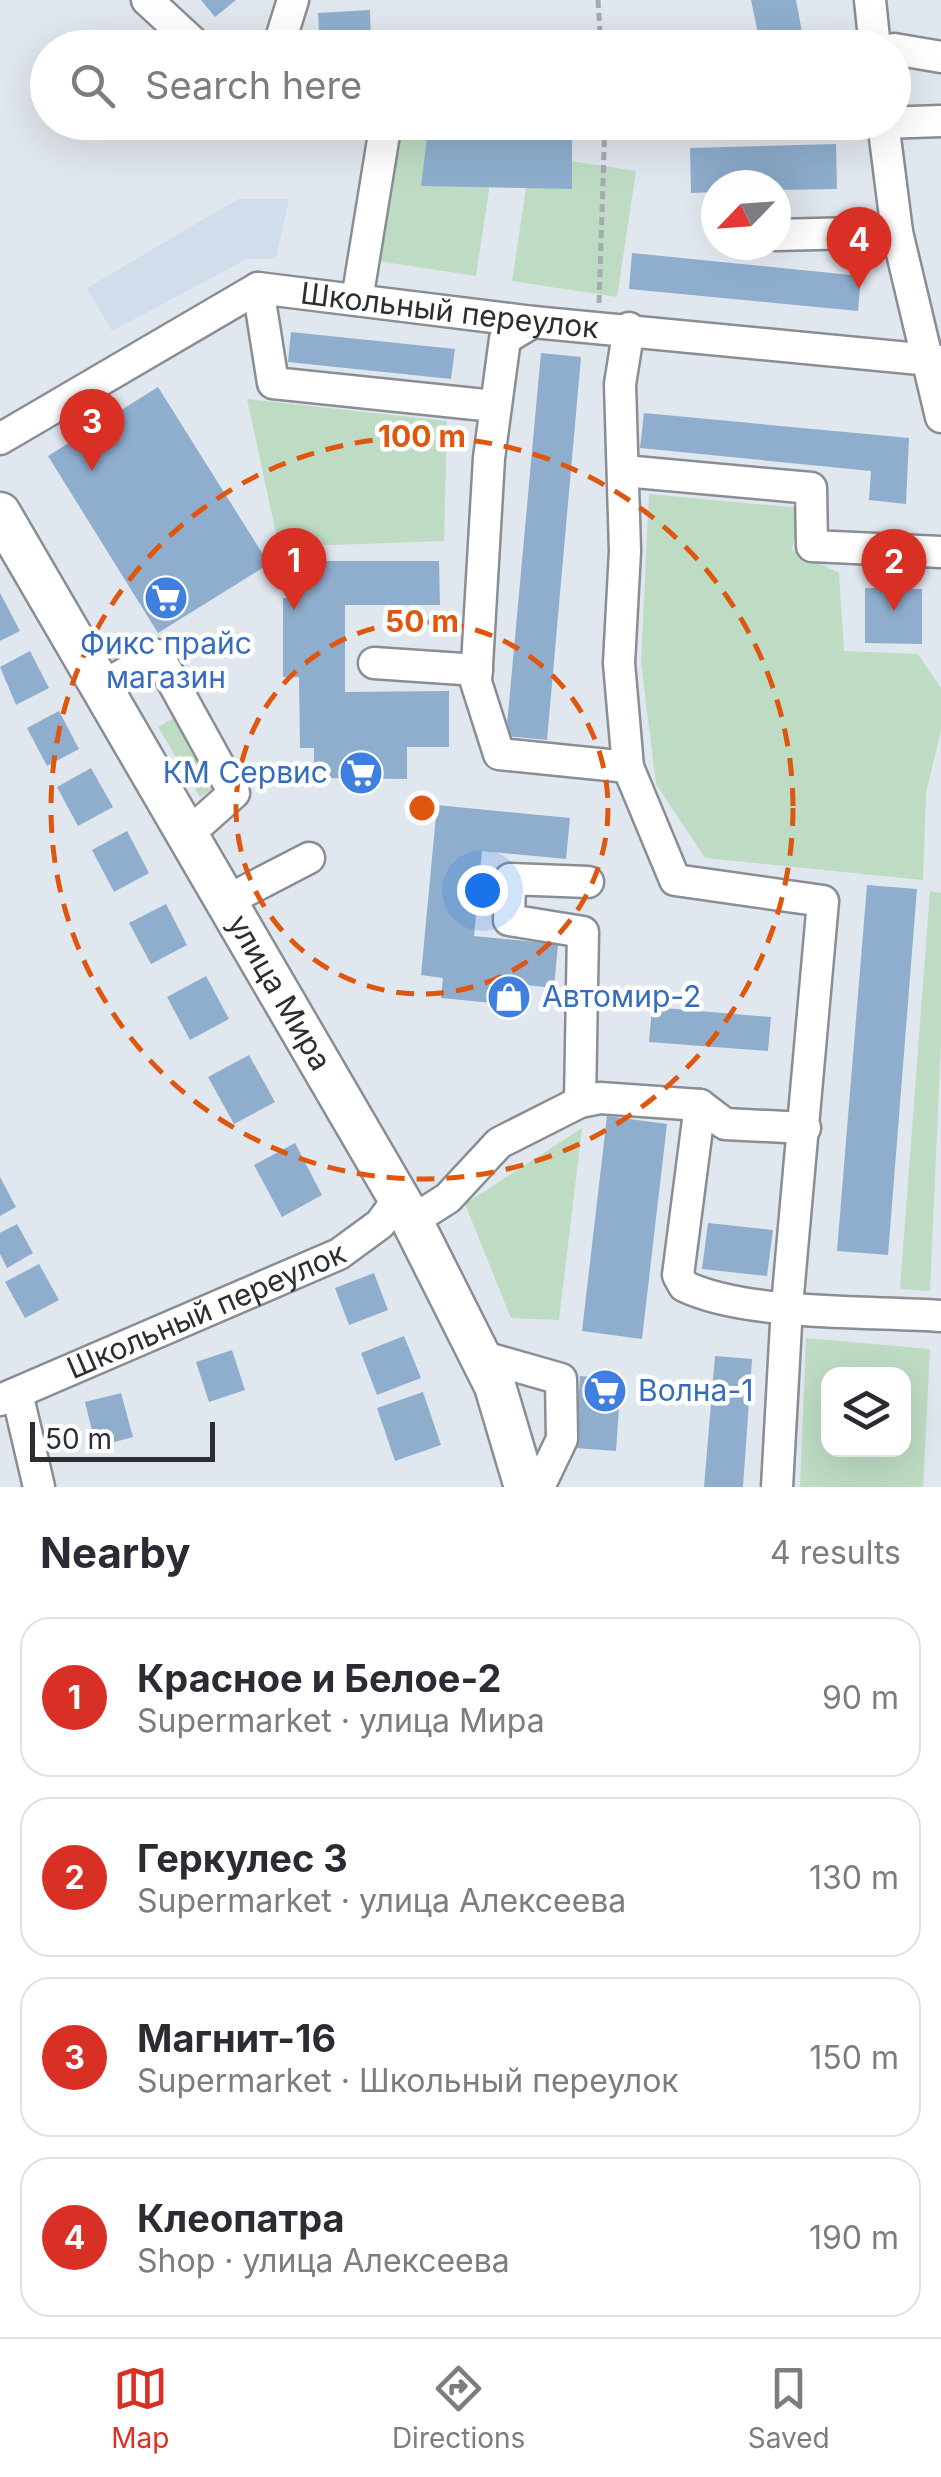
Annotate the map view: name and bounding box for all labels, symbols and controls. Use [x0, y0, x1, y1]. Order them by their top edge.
search box [30, 30, 911, 140]
icon: search [65, 58, 120, 113]
text: Search here [145, 62, 362, 108]
north arrow [701, 170, 791, 260]
pin: 4 [826, 206, 892, 289]
street label: Школьный переулок [299, 274, 600, 345]
pin: 3 [59, 388, 124, 471]
text: 100 m [378, 418, 466, 454]
pin: 1 [262, 528, 326, 610]
pin: 2 [862, 528, 926, 611]
supermarket icon: Фикс прайс магазин [143, 575, 189, 621]
text: 50 m [385, 603, 459, 639]
place label: Фикс прайс магазин [80, 625, 252, 695]
supermarket icon: КМ Сервис [338, 750, 384, 796]
place label: КМ Сервис [163, 754, 328, 790]
centre of rings [404, 790, 440, 826]
your location [457, 865, 508, 916]
street label: улица Мира [221, 908, 339, 1076]
shop icon: Автомир-2 [486, 974, 532, 1020]
place label: Автомир-2 [542, 978, 701, 1014]
street label: Школьный переулок [61, 1234, 351, 1386]
map controls [821, 1367, 911, 1457]
button: layers [821, 1367, 911, 1457]
supermarket icon: Волна-1 [582, 1368, 628, 1414]
place label: Волна-1 [638, 1372, 753, 1408]
scale bar [30, 1417, 215, 1462]
text: 50 m [45, 1422, 112, 1456]
text: Nearby [40, 1527, 191, 1578]
text: 4 results [770, 1533, 901, 1572]
text: Красное и Белое-2 [137, 1655, 501, 1701]
text: 1 [68, 1678, 81, 1717]
text: 90 m [822, 1678, 899, 1717]
text: Supermarket · улица Мира [137, 1701, 545, 1740]
text: Геркулес 3 [137, 1835, 348, 1881]
text: 2 [64, 1858, 85, 1897]
text: 130 m [809, 1858, 899, 1897]
text: Supermarket · улица Алексеева [137, 1881, 626, 1920]
text: Магнит-16 [137, 2015, 336, 2061]
text: 3 [64, 2038, 85, 2077]
text: 150 m [809, 2038, 899, 2077]
text: Supermarket · Школьный переулок [137, 2061, 679, 2100]
text: Клеопатра [137, 2195, 345, 2241]
text: 4 [64, 2218, 85, 2257]
text: 190 m [809, 2218, 899, 2257]
text: Shop · улица Алексеева [137, 2241, 510, 2280]
tab: Map [111, 2361, 169, 2455]
tab: Directions [392, 2361, 525, 2455]
tab: Saved [748, 2361, 830, 2455]

